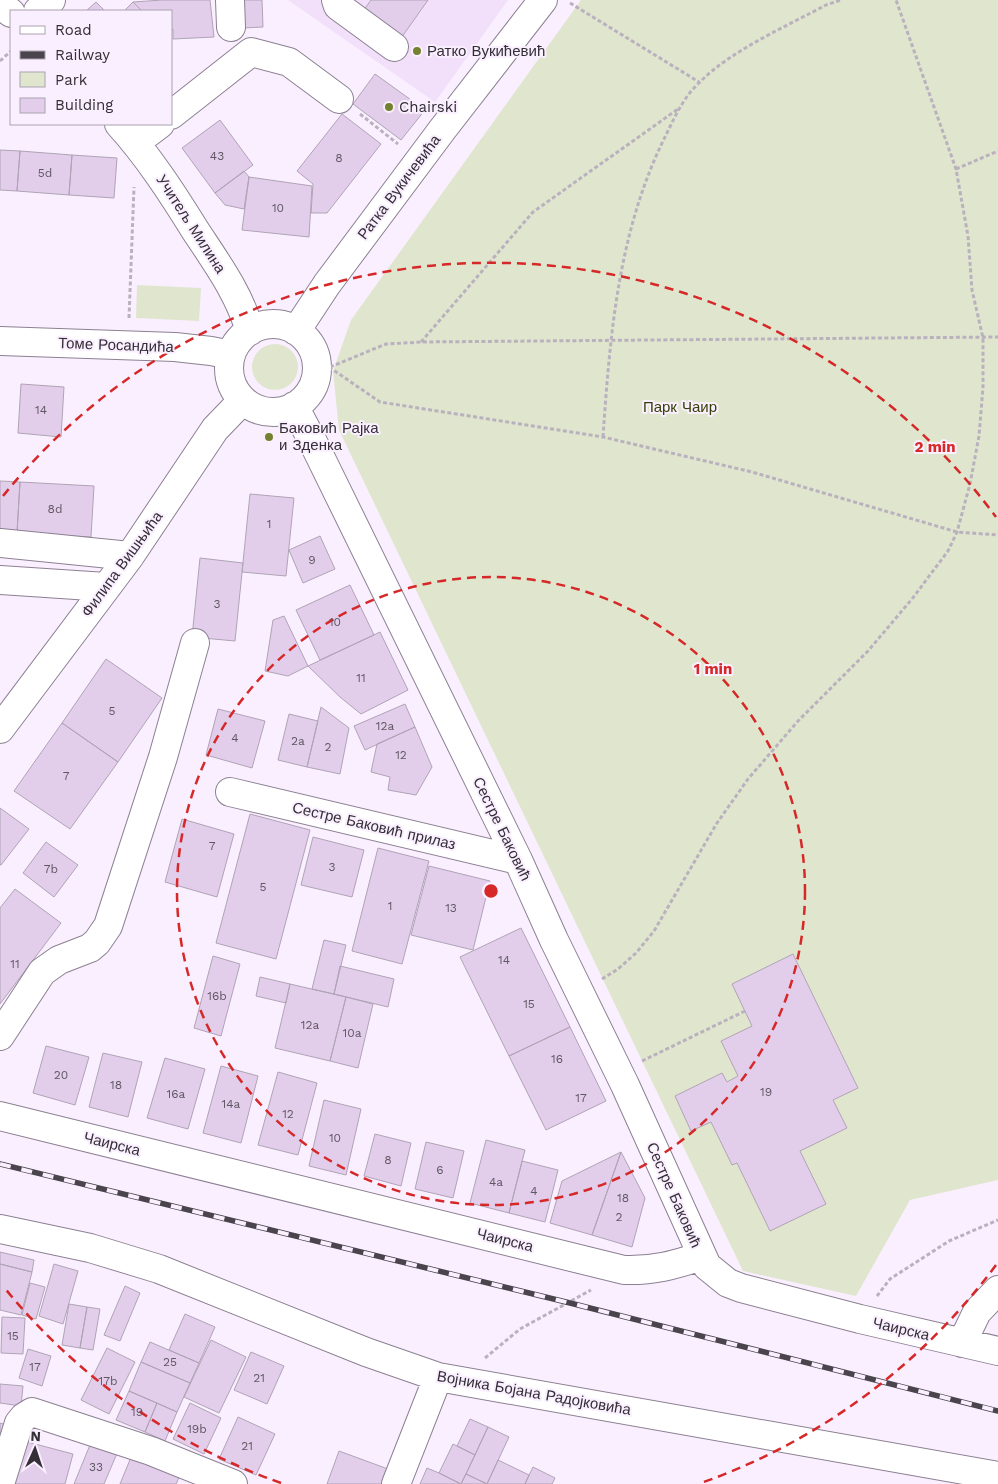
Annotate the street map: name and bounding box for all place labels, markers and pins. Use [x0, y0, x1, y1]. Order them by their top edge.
place label: Ратко Вукићевић [427, 42, 545, 60]
marker: Ратко Вукићевић [411, 45, 423, 57]
place label: Chairski [399, 98, 457, 116]
marker: Chairski [383, 101, 395, 113]
place label: Баковић Рајка и Зденка [279, 419, 379, 454]
marker: Баковић Рајка и Зденка [263, 431, 275, 443]
centre of rings [482, 882, 500, 900]

